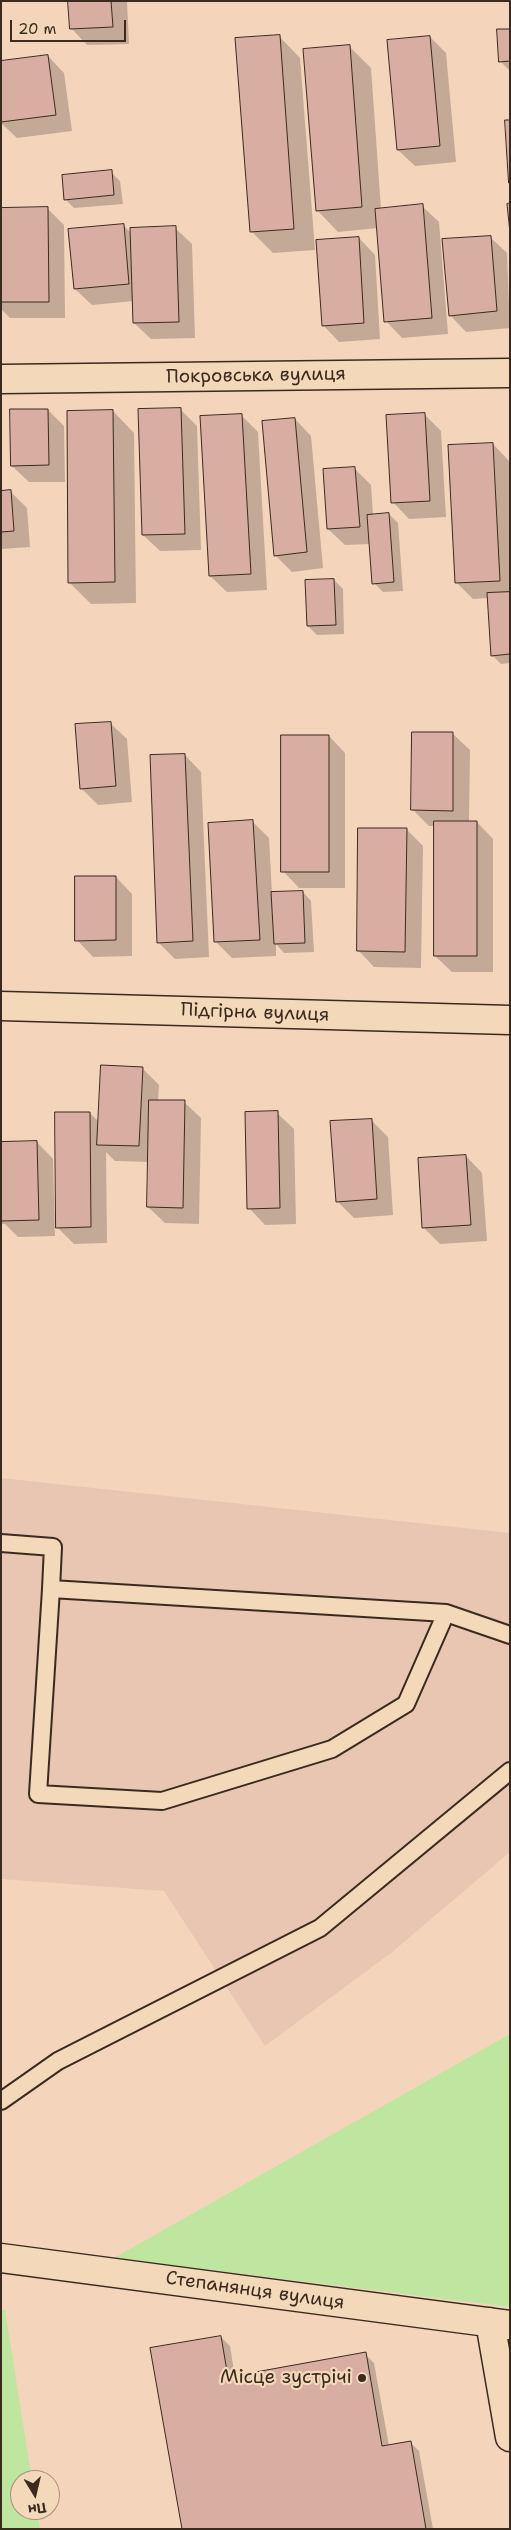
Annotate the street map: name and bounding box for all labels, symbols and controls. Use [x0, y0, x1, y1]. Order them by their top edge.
scale bar [12, 10, 129, 42]
text: 20 m [18, 19, 57, 39]
street label: Покровська вулиця [166, 363, 346, 389]
street label: Підгірна вулиця [180, 999, 330, 1027]
street label: Степанянця вулиця [164, 2267, 346, 2315]
place label: Місце зустрічі [220, 2367, 352, 2389]
marker: Місце зустрічі [356, 2372, 368, 2384]
north arrow [10, 2470, 60, 2520]
text: Пн [27, 2498, 48, 2519]

